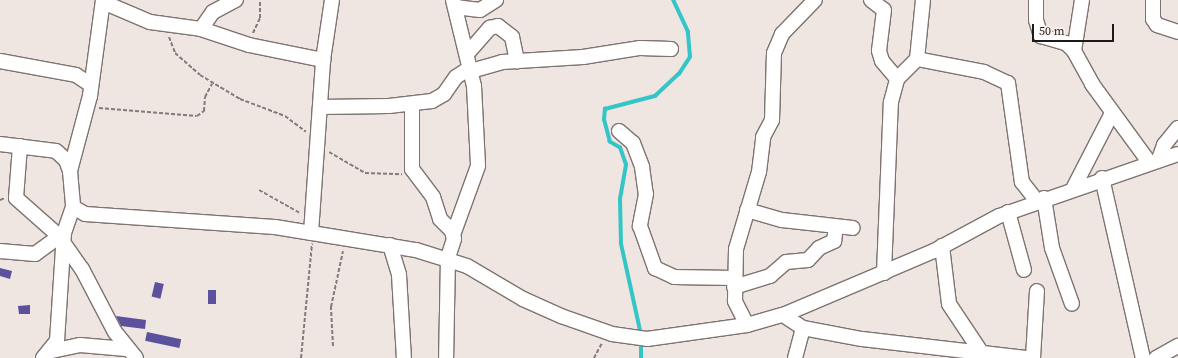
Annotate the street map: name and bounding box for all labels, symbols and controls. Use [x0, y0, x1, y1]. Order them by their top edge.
scale bar [1034, 16, 1116, 42]
text: 50 m [1039, 23, 1065, 39]

